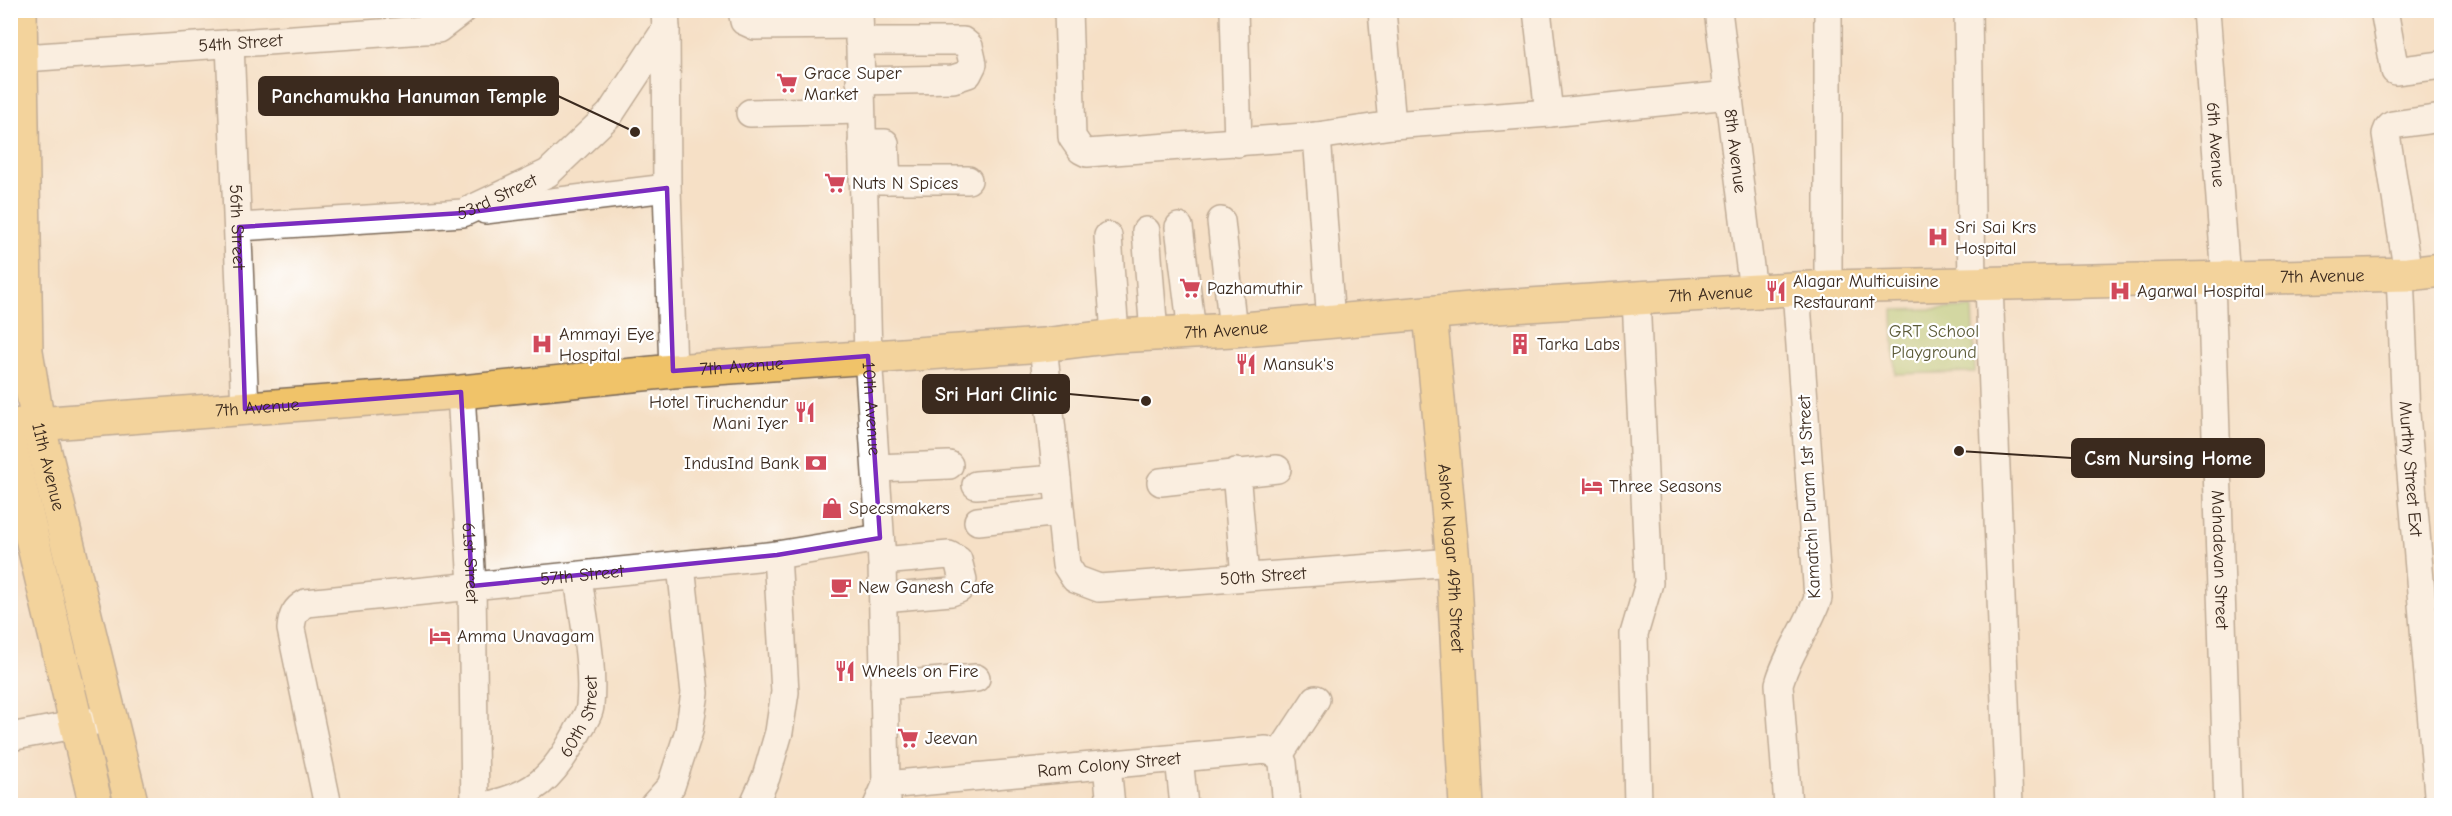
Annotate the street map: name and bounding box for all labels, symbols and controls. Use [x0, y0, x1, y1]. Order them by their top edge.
street label: 54th Street [198, 30, 284, 57]
place label: Grace Super Market [804, 63, 902, 105]
supermarket icon: Grace Super Market [775, 71, 799, 95]
callout: Panchamukha Hanuman Temple [259, 77, 558, 115]
text: Panchamukha Hanuman Temple [271, 85, 547, 108]
street label: 6th Avenue [2202, 101, 2229, 188]
street label: 8th Avenue [1719, 108, 1751, 194]
street label: 53rd Street [457, 169, 541, 224]
supermarket icon: Nuts N Spices [823, 171, 847, 195]
place label: Nuts N Spices [852, 173, 958, 194]
street label: 56th Street [225, 184, 249, 271]
place label: Sri Sai Krs Hospital [1955, 217, 2036, 259]
hospital icon: Sri Sai Krs Hospital [1926, 225, 1950, 249]
street label: 7th Avenue [2280, 265, 2365, 288]
place label: Alagar Multicuisine Restaurant [1793, 271, 1939, 313]
supermarket icon: Pazhamuthir [1178, 276, 1202, 300]
place label: Pazhamuthir [1207, 278, 1303, 299]
restaurant icon: Alagar Multicuisine Restaurant [1764, 279, 1788, 303]
hospital icon: Agarwal Hospital [2108, 279, 2132, 303]
street label: 7th Avenue [1668, 281, 1753, 307]
place label: Agarwal Hospital [2137, 281, 2265, 302]
street label: 7th Avenue [1184, 317, 1269, 343]
park label: GRT School Playground [1889, 321, 1979, 363]
place label: Ammayi Eye Hospital [559, 324, 654, 366]
hospital icon: Ammayi Eye Hospital [530, 332, 554, 356]
building icon: Tarka Labs [1508, 332, 1532, 356]
place label: Tarka Labs [1537, 334, 1620, 355]
restaurant icon: Mansuk's [1234, 352, 1258, 376]
street label: 7th Avenue [699, 353, 784, 380]
place label: Mansuk's [1263, 354, 1334, 375]
street label: 10th Avenue [857, 361, 885, 456]
callout: Sri Hari Clinic [923, 375, 1069, 413]
text: Sri Hari Clinic [935, 383, 1058, 406]
place label: Hotel Tiruchendur Mani Iyer [649, 392, 789, 434]
street label: 7th Avenue [215, 394, 300, 421]
street label: Kamatchi Puram 1st Street [1794, 394, 1825, 599]
restaurant icon: Hotel Tiruchendur Mani Iyer [793, 400, 817, 424]
street label: Murthy Street Ext [2394, 400, 2426, 538]
street label: 11th Avenue [27, 421, 69, 513]
callout: Csm Nursing Home [2072, 439, 2264, 477]
text: Csm Nursing Home [2084, 447, 2252, 470]
bank icon: IndusInd Bank [804, 451, 828, 475]
place label: IndusInd Bank [684, 453, 799, 474]
street label: Ashok Nagar 49th Street [1433, 463, 1468, 654]
hotel icon: Three Seasons [1580, 474, 1604, 498]
place label: Three Seasons [1609, 476, 1722, 497]
street label: Mahadevan Street [2207, 490, 2232, 631]
shop icon: Specsmakers [820, 496, 844, 520]
place label: Specsmakers [849, 498, 950, 519]
street label: 61st Street [457, 522, 482, 604]
street label: 57th Street [539, 561, 626, 590]
street label: 50th Street [1219, 563, 1308, 590]
cafe icon: New Ganesh Cafe [829, 575, 853, 599]
place label: New Ganesh Cafe [858, 577, 994, 598]
hotel icon: Amma Unavagam [428, 624, 452, 648]
place label: Amma Unavagam [457, 626, 594, 647]
restaurant icon: Wheels on Fire [833, 659, 857, 683]
place label: Wheels on Fire [862, 661, 979, 682]
street label: 60th Street [555, 674, 602, 761]
supermarket icon: Jeevan [896, 726, 920, 750]
place label: Jeevan [925, 728, 978, 749]
street label: Ram Colony Street [1036, 748, 1183, 782]

